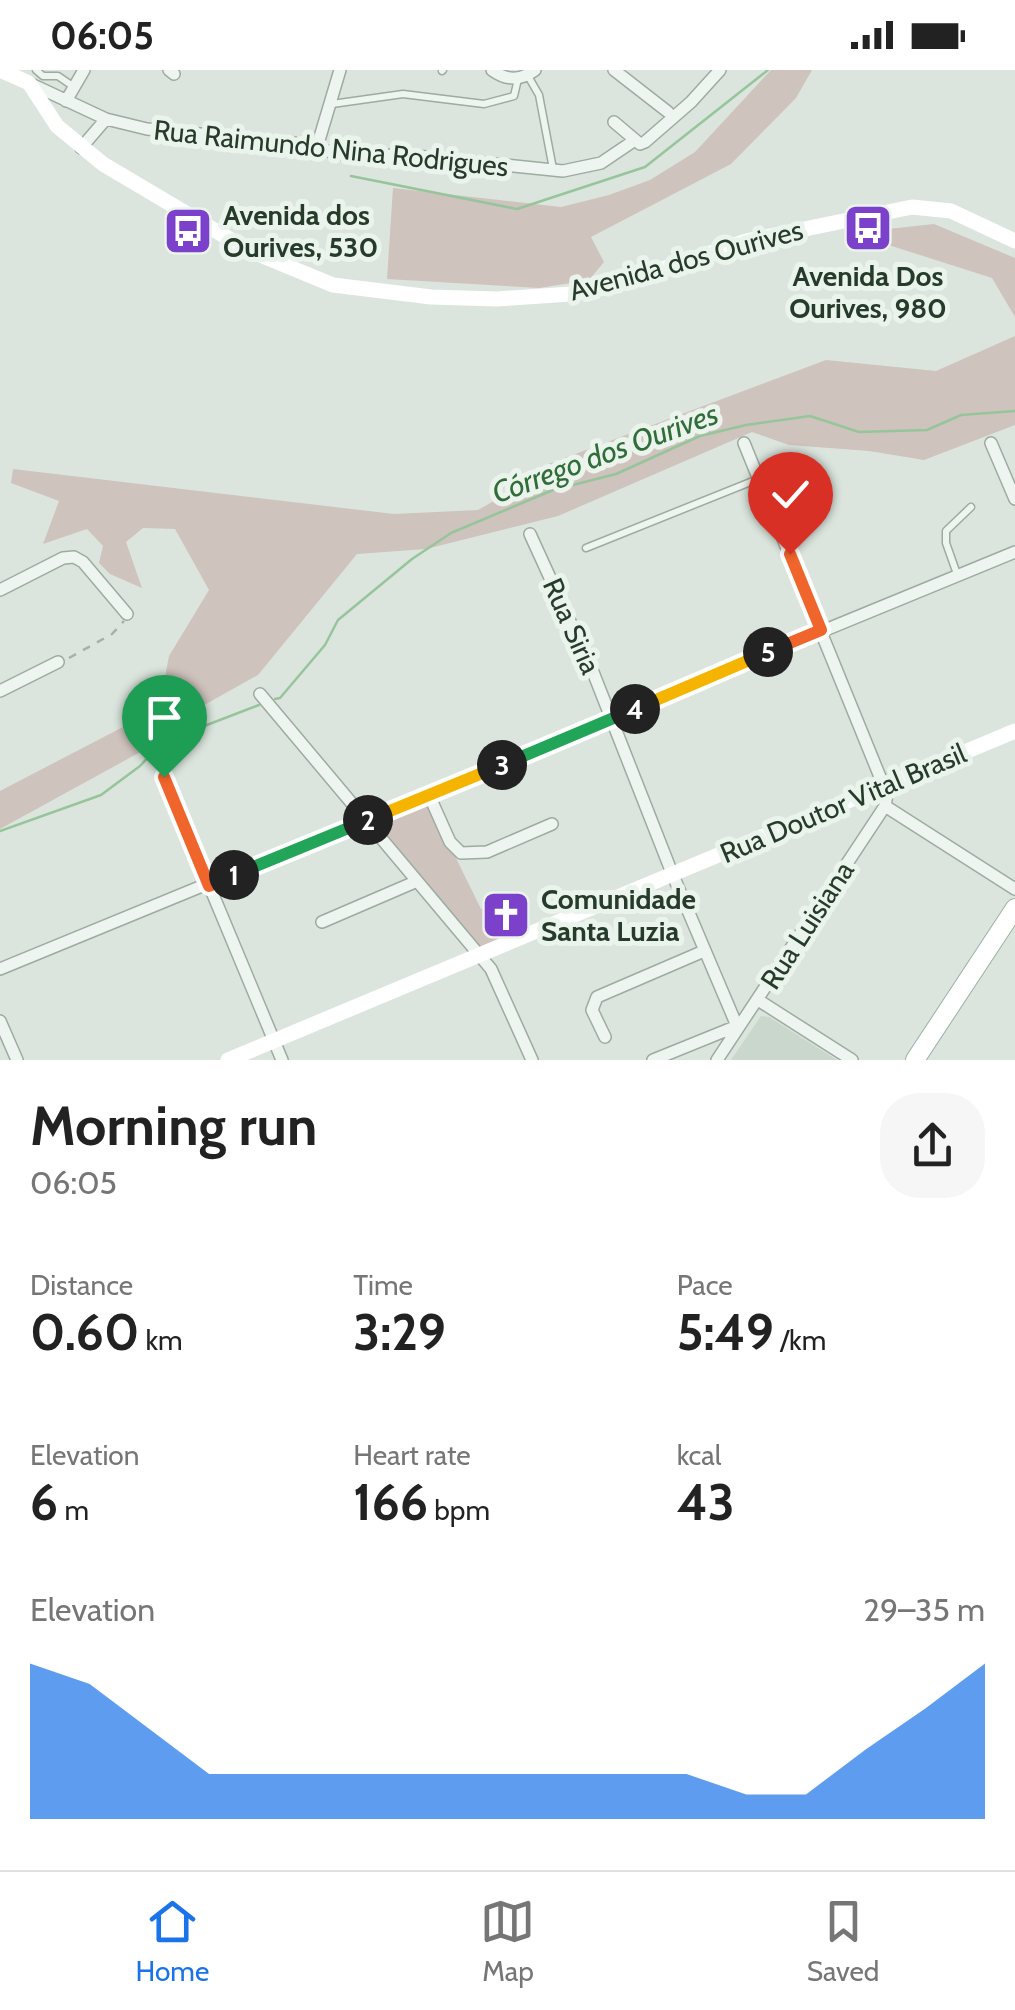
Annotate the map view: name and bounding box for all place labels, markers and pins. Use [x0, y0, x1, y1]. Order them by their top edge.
place label: Avenida dos Ourives, 530 [223, 198, 378, 264]
bus stop icon: Avenida Dos Ourives, 980 [842, 202, 894, 254]
bus stop icon: Avenida dos Ourives, 530 [162, 205, 214, 257]
place label: Avenida Dos Ourives, 980 [789, 259, 947, 325]
pin [748, 452, 833, 555]
pin: 5 [743, 627, 793, 677]
pin [122, 675, 207, 778]
pin: 4 [610, 684, 660, 734]
pin: 3 [477, 740, 527, 790]
pin: 2 [343, 795, 393, 845]
pin: 1 [209, 850, 259, 900]
place label: Comunidade Santa Luzia [541, 882, 696, 948]
church icon: Comunidade Santa Luzia [480, 889, 532, 941]

